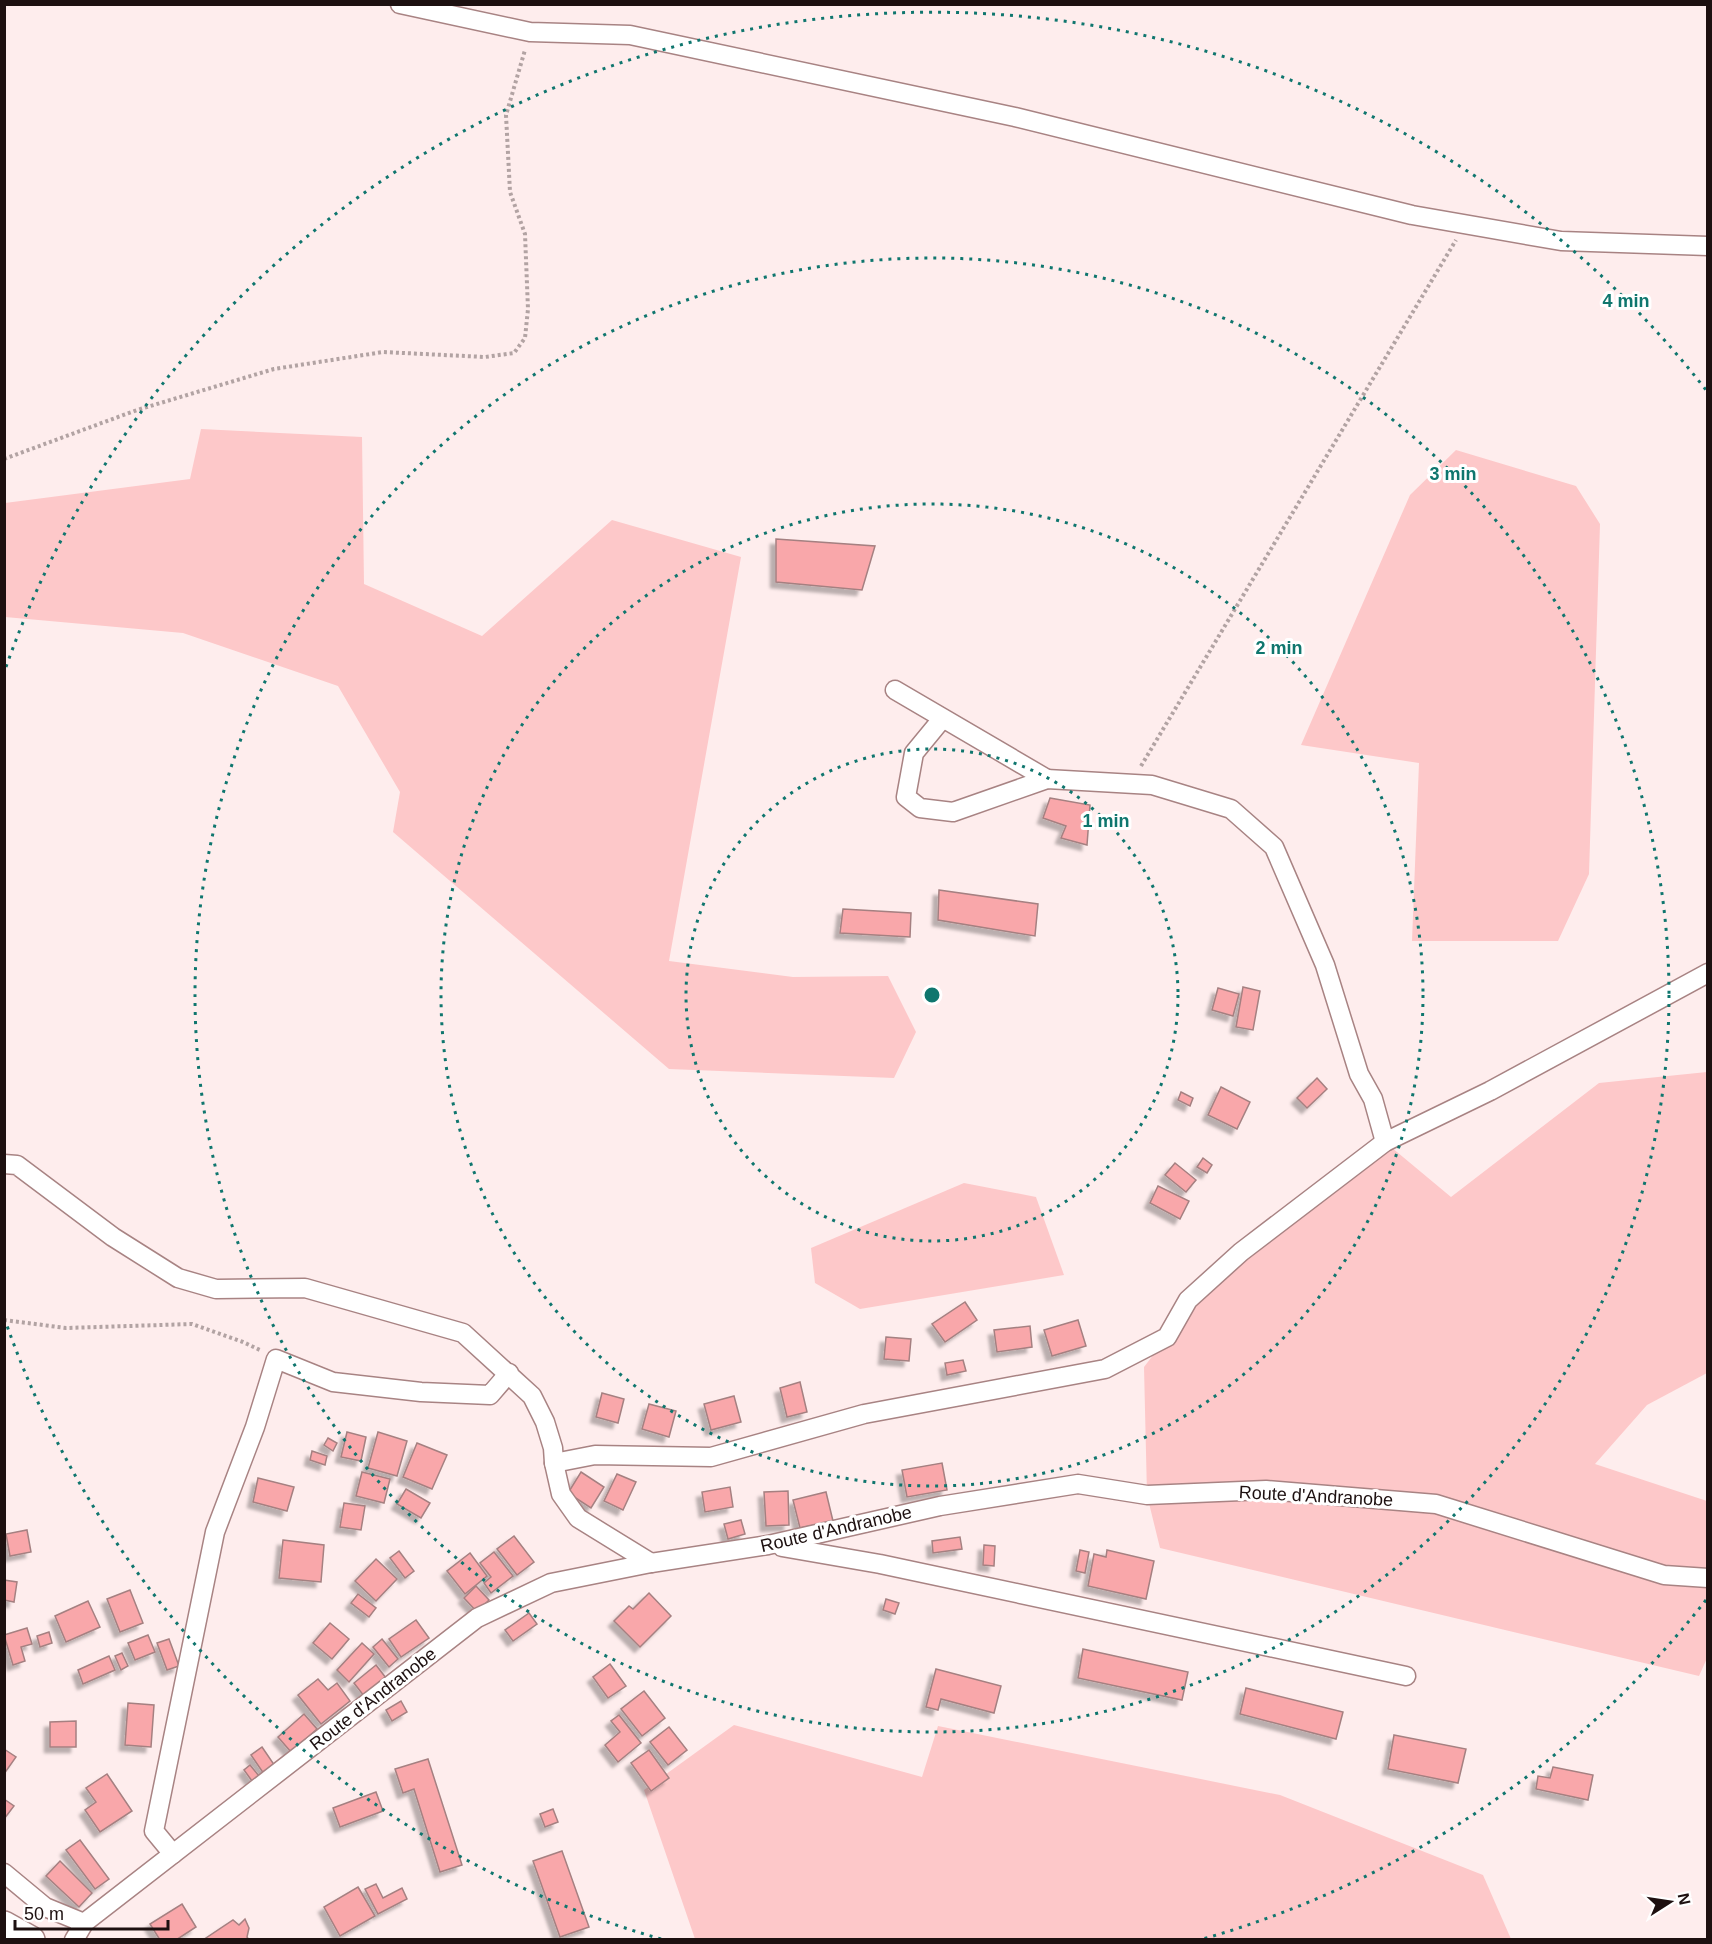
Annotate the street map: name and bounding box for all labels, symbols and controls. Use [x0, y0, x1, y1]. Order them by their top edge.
text: 4 min [1602, 291, 1650, 311]
text: 3 min [1429, 464, 1477, 484]
text: 2 min [1255, 638, 1303, 658]
text: 1 min [1082, 811, 1130, 831]
centre of rings [922, 985, 942, 1005]
street label: Route d'Andranobe [1238, 1482, 1394, 1510]
street label: Route d'Andranobe [758, 1502, 914, 1556]
street label: Route d'Andranobe [306, 1644, 440, 1754]
north arrow [1640, 1872, 1700, 1932]
text: N [1675, 1892, 1694, 1906]
scale bar [15, 1893, 168, 1931]
text: 50 m [24, 1904, 64, 1924]

